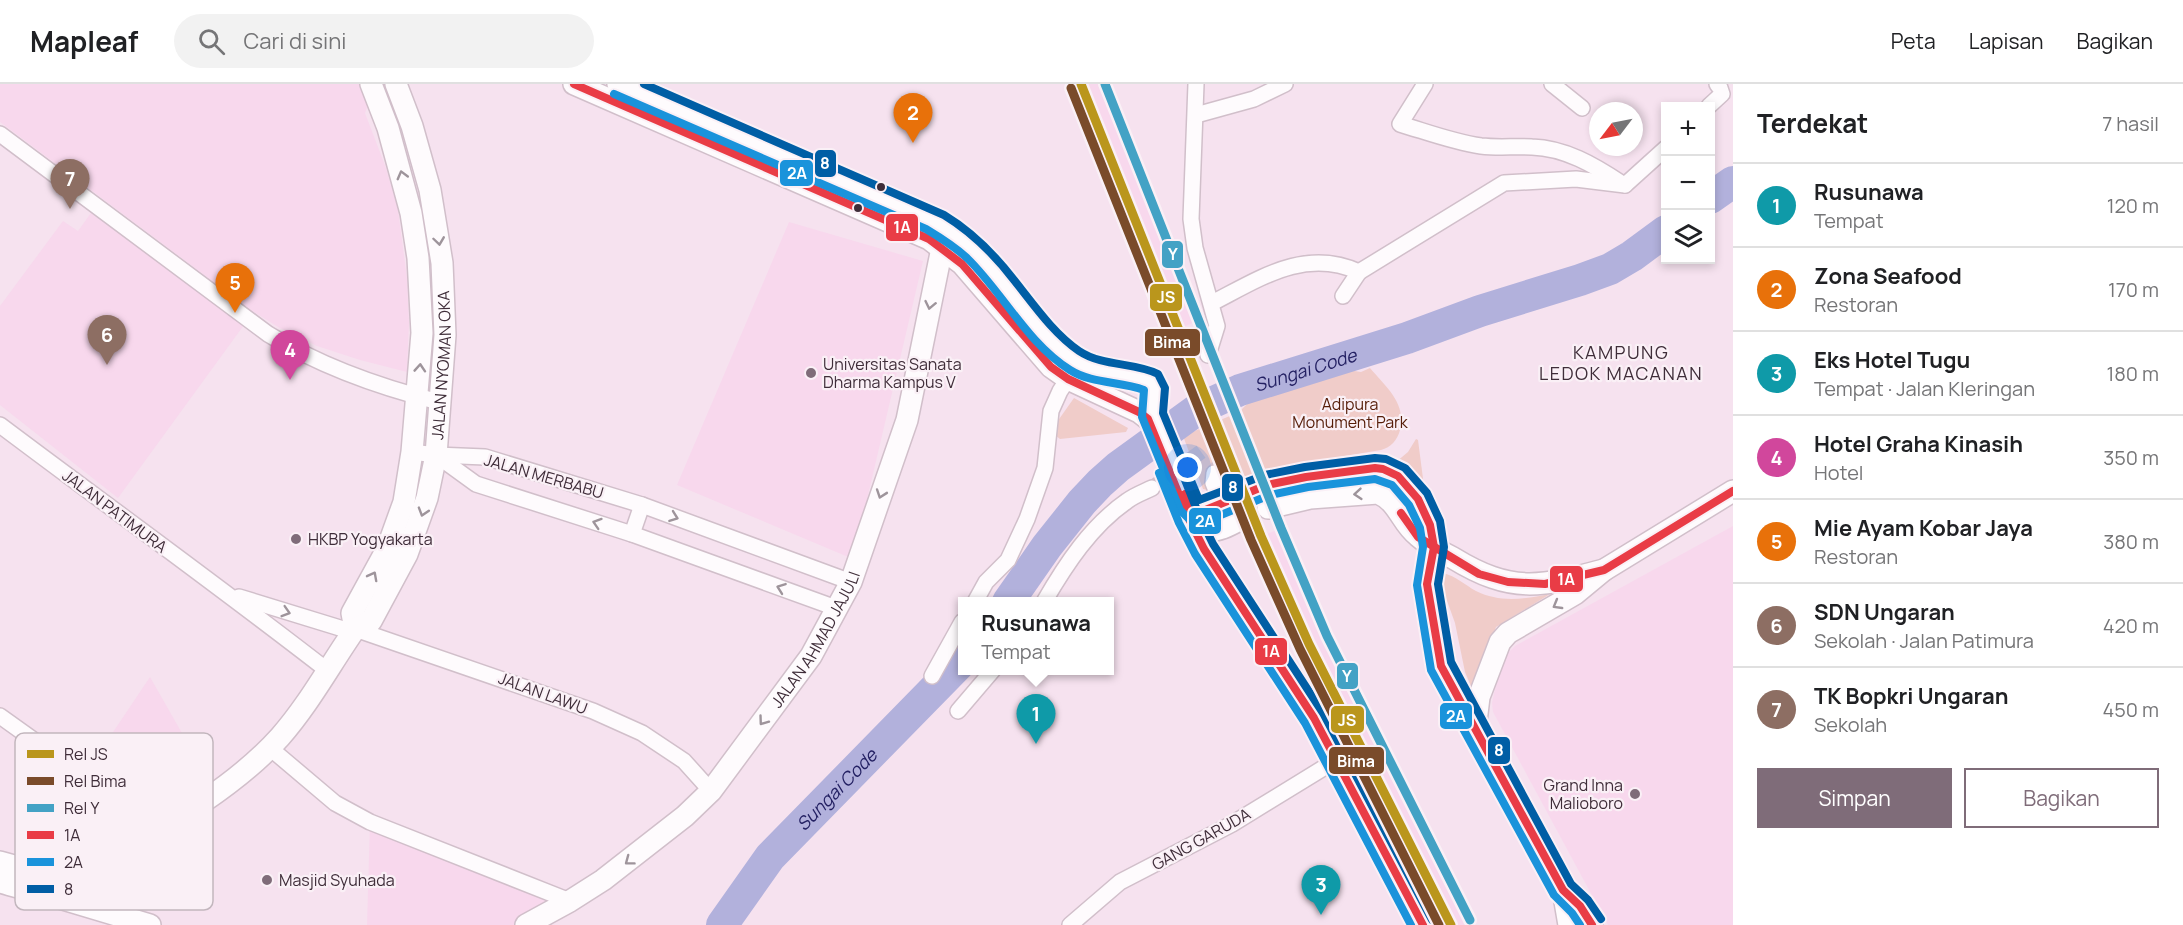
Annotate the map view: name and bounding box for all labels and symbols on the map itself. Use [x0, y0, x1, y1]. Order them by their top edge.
pin: 2 [894, 94, 932, 143]
north arrow [1589, 102, 1643, 156]
line badge: 8 [814, 149, 837, 178]
text: 8 [820, 152, 830, 174]
line badge: 2A [779, 159, 814, 187]
pin: 7 [50, 160, 90, 209]
text: 2A [787, 162, 807, 184]
one-way arrow [397, 170, 409, 180]
unlabelled marker [875, 181, 887, 193]
unlabelled marker [852, 202, 864, 214]
line badge: 1A [885, 213, 919, 242]
text: 1A [893, 216, 911, 238]
one-way arrow [433, 237, 445, 246]
line badge: Y [1161, 240, 1184, 269]
text: Y [1168, 243, 1178, 265]
pin: 5 [216, 264, 254, 313]
line badge: JS [1149, 283, 1183, 312]
text: JS [1157, 286, 1175, 308]
street label: JALAN NYOMAN OKA [426, 290, 456, 441]
one-way arrow [924, 300, 937, 310]
pin: 6 [88, 316, 126, 365]
line badge: Bima [1144, 328, 1201, 357]
pin: 4 [270, 330, 310, 380]
text: Bima [1153, 331, 1191, 353]
district label: KAMPUNG LEDOK MACANAN [1539, 340, 1703, 385]
water label: Sungai Code [1251, 342, 1361, 397]
place label: Universitas Sanata Dharma Kampus V [823, 353, 962, 393]
one-way arrow [413, 363, 426, 372]
marker: Universitas Sanata Dharma Kampus V [804, 366, 818, 380]
park label: Adipura Monument Park [1292, 393, 1409, 433]
street label: JALAN MERBABU [482, 448, 606, 504]
your location [1173, 453, 1202, 482]
street label: JALAN PATIMURA [58, 464, 172, 558]
line badge: 8 [1221, 473, 1244, 502]
text: 8 [1228, 476, 1238, 498]
one-way arrow [1353, 487, 1362, 500]
one-way arrow [876, 488, 889, 498]
one-way arrow [418, 506, 430, 517]
line badge: 2A [1188, 507, 1222, 535]
one-way arrow [668, 509, 679, 522]
text: 2A [1195, 510, 1215, 532]
one-way arrow [592, 518, 603, 530]
place label: HKBP Yogyakarta [308, 528, 433, 550]
marker: HKBP Yogyakarta [289, 532, 303, 546]
line badge: 1A [1549, 565, 1584, 593]
street label: JALAN AHMAD JAJULI [766, 568, 865, 712]
text: 1A [1557, 568, 1575, 590]
one-way arrow [366, 572, 377, 582]
one-way arrow [776, 583, 787, 595]
one-way arrow [1553, 597, 1563, 609]
one-way arrow [280, 605, 291, 617]
line badge: 1A [1254, 637, 1288, 666]
text: 1A [1262, 640, 1280, 662]
line badge: Y [1336, 662, 1359, 690]
text: Y [1342, 665, 1352, 687]
street label: JALAN LAWU [496, 667, 590, 719]
pin: 1 [1016, 694, 1056, 744]
line badge: 2A [1439, 702, 1473, 730]
line badge: JS [1330, 705, 1365, 734]
text: 2A [1446, 705, 1466, 727]
text: JS [1338, 709, 1356, 731]
one-way arrow [759, 714, 770, 725]
legend [15, 733, 213, 910]
line badge: 8 [1487, 736, 1511, 765]
text: 8 [1494, 739, 1504, 761]
water label: Sungai Code [791, 742, 883, 835]
text: Rel JS [64, 743, 108, 765]
line badge: Bima [1328, 746, 1385, 775]
text: Bima [1337, 750, 1375, 772]
text: Rel Bima [64, 770, 126, 792]
place label: Grand Inna Malioboro [1544, 774, 1623, 814]
marker: Grand Inna Malioboro [1628, 787, 1642, 801]
text: Rel Y [64, 797, 99, 819]
street label: GANG GARUDA [1148, 803, 1254, 875]
text: 1A [64, 824, 80, 846]
text: 2A [64, 851, 83, 873]
one-way arrow [625, 853, 636, 864]
pin: 3 [1302, 866, 1340, 915]
place label: Masjid Syuhada [279, 869, 395, 891]
marker: Masjid Syuhada [260, 873, 274, 887]
text: 8 [64, 878, 73, 900]

